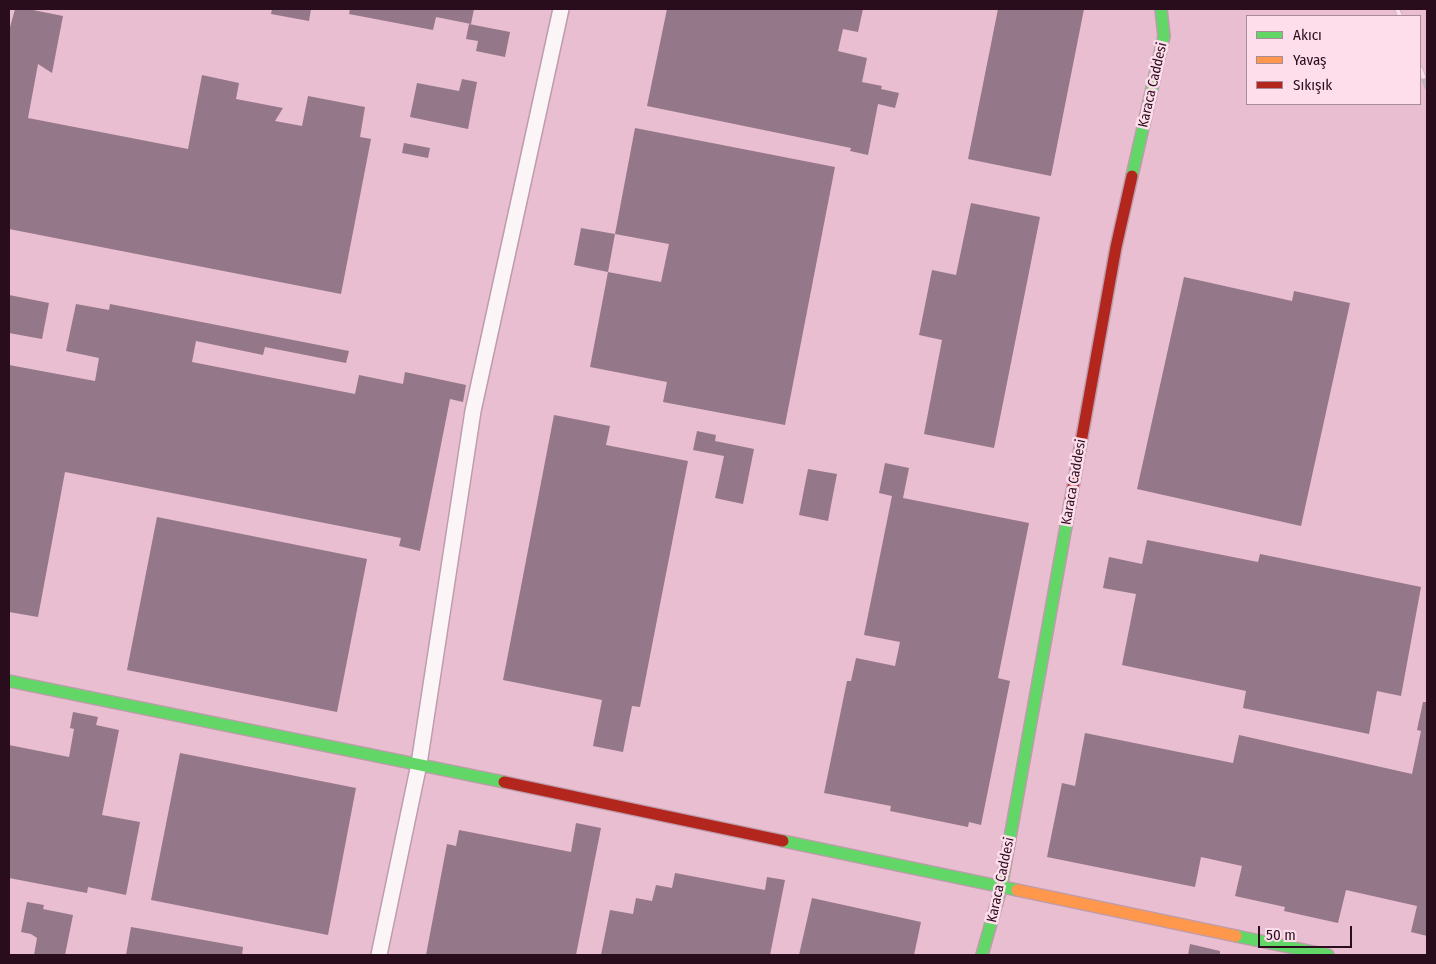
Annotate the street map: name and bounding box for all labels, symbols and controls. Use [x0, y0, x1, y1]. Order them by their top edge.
legend [1246, 15, 1421, 105]
text: Akıcı [1293, 26, 1322, 44]
street label: Karaca Caddesi [1135, 41, 1171, 129]
text: Yavaş [1293, 51, 1327, 69]
text: Sıkışık [1293, 76, 1332, 94]
street label: Karaca Caddesi [1058, 438, 1090, 526]
street label: Karaca Caddesi [984, 836, 1018, 924]
scale bar [1261, 916, 1355, 948]
text: 50 m [1266, 926, 1296, 944]

